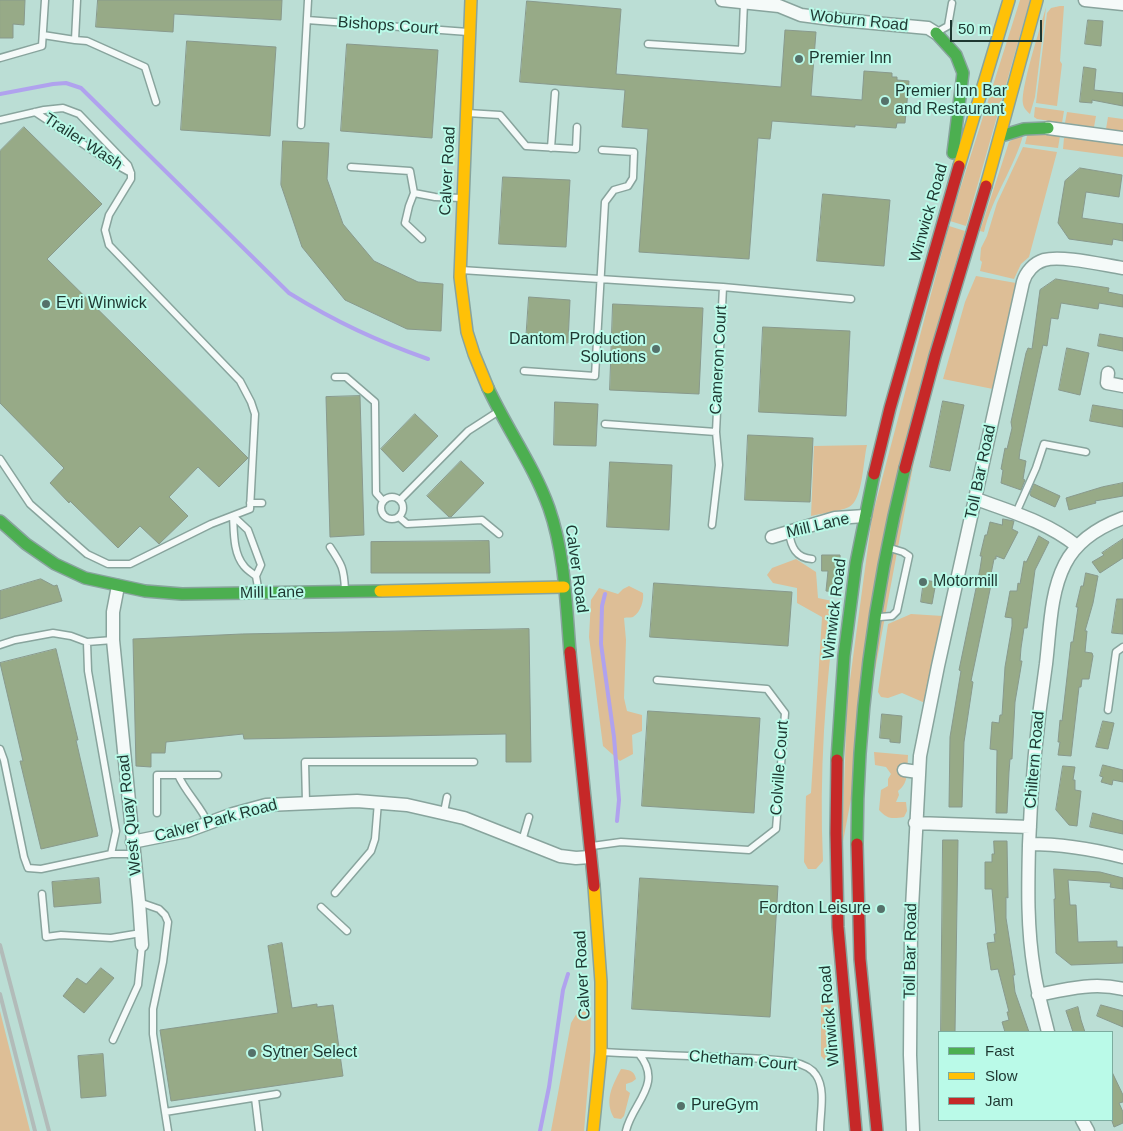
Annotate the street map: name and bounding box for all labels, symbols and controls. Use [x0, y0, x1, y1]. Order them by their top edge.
street label: Woburn Road [809, 6, 909, 36]
scale bar [953, 10, 1046, 42]
street label: Bishops Court [337, 13, 439, 39]
text: 50 m [958, 20, 991, 37]
place label: Premier Inn [809, 49, 892, 69]
marker: Premier Inn [793, 53, 805, 65]
place label: Premier Inn Bar and Restaurant [895, 82, 1007, 120]
marker: Premier Inn Bar and Restaurant [879, 95, 891, 107]
street label: Trailer Wash [40, 110, 126, 174]
street label: Calver Road [436, 126, 460, 216]
street label: Winwick Road [906, 162, 952, 264]
place label: Evri Winwick [56, 294, 147, 314]
marker: Evri Winwick [40, 298, 52, 310]
street label: Cameron Court [707, 305, 731, 415]
place label: Dantom Production Solutions [509, 330, 646, 368]
marker: Dantom Production Solutions [650, 343, 662, 355]
street label: Toll Bar Road [962, 423, 1000, 521]
street label: Mill Lane [785, 509, 851, 543]
street label: Calver Road [560, 524, 592, 614]
street label: Winwick Road [819, 558, 851, 660]
place label: Motormill [933, 572, 998, 592]
marker: Motormill [917, 576, 929, 588]
street label: Mill Lane [240, 583, 304, 603]
street label: Chiltern Road [1021, 710, 1049, 810]
street label: Colville Court [767, 720, 793, 816]
street label: West Quay Road [114, 754, 146, 876]
street label: Calver Park Road [153, 795, 279, 847]
place label: Fordton Leisure [759, 899, 871, 919]
marker: Fordton Leisure [875, 903, 887, 915]
street label: Toll Bar Road [901, 903, 921, 999]
street label: Calver Road [571, 930, 595, 1020]
street label: Winwick Road [816, 965, 844, 1067]
legend [938, 1031, 1113, 1121]
text: Fast [985, 1042, 1014, 1059]
place label: Sytner Select [262, 1043, 357, 1063]
marker: Sytner Select [246, 1047, 258, 1059]
street label: Chetham Court [688, 1047, 798, 1075]
text: Slow [985, 1067, 1018, 1084]
text: Jam [985, 1092, 1013, 1109]
place label: PureGym [691, 1096, 759, 1116]
marker: PureGym [675, 1100, 687, 1112]

